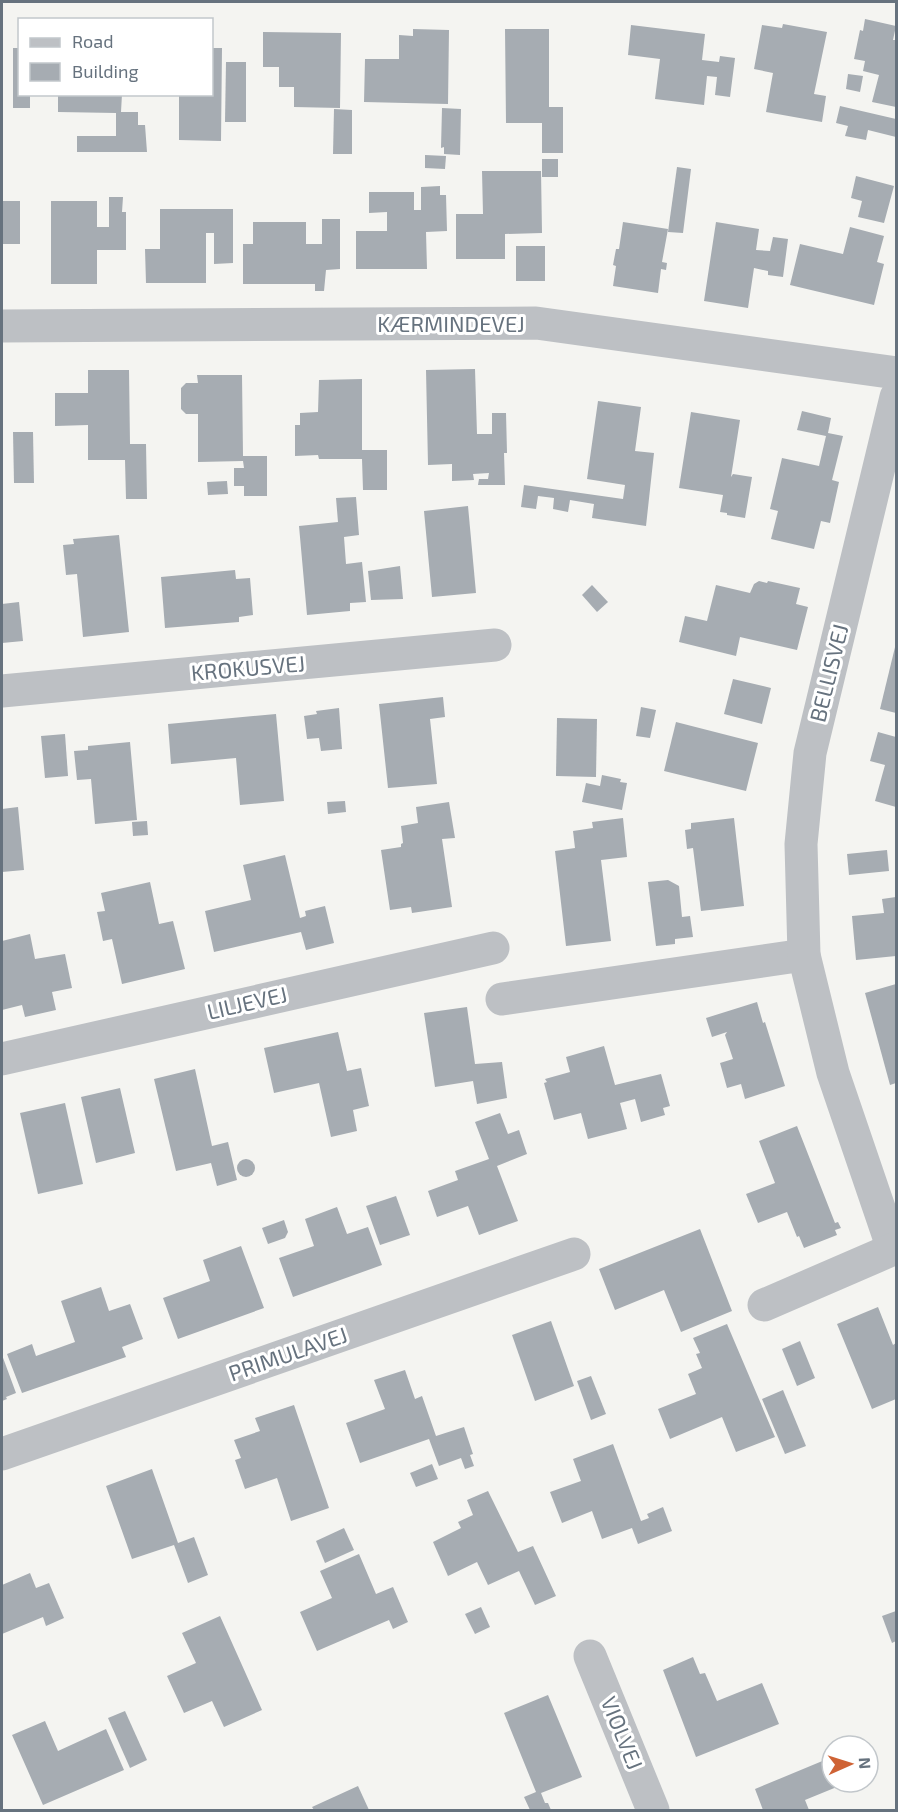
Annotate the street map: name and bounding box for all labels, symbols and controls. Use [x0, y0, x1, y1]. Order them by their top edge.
legend [18, 18, 213, 96]
text: Road [72, 30, 113, 52]
text: Building [72, 60, 139, 82]
street label: KÆRMINDEVEJ [377, 310, 525, 336]
street label: BELLISVEJ [803, 621, 853, 724]
street label: KROKUSVEJ [190, 649, 306, 685]
street label: LILJEVEJ [204, 980, 289, 1024]
street label: PRIMULAVEJ [225, 1321, 350, 1385]
street label: VIOLVEJ [597, 1692, 649, 1773]
north arrow [820, 1734, 880, 1794]
text: N [856, 1757, 875, 1769]

